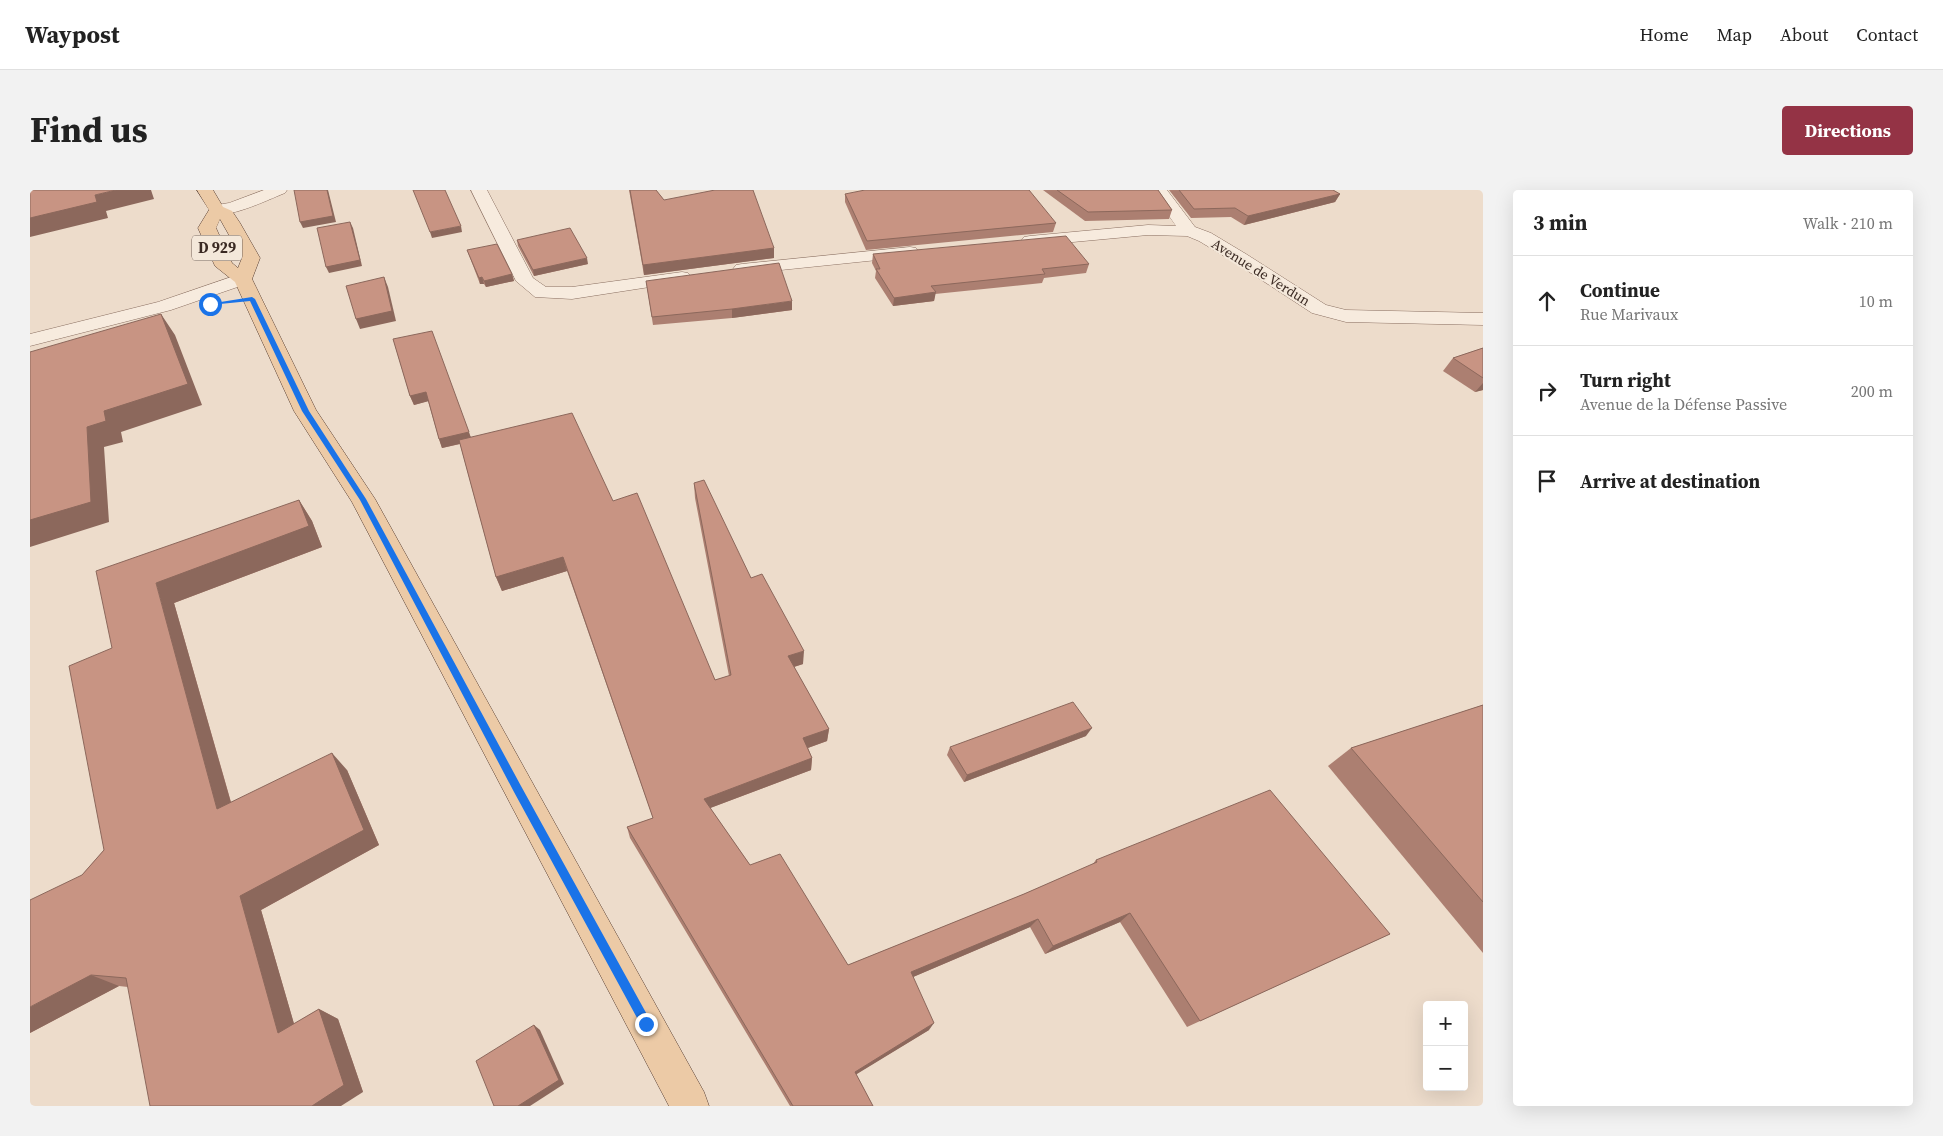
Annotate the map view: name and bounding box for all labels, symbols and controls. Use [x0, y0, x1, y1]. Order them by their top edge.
text: Waypost [25, 18, 120, 51]
text: Home [1640, 22, 1689, 47]
text: Map [1717, 22, 1752, 47]
text: About [1780, 22, 1828, 47]
text: Contact [1856, 22, 1918, 47]
text: Find us [30, 106, 148, 154]
button: Directions [1782, 106, 1913, 155]
text: 3 min [1533, 208, 1588, 237]
text: Walk · 210 m [1803, 212, 1893, 234]
street label: Avenue de Verdun [1208, 234, 1315, 311]
road number: D 929 [192, 236, 242, 260]
text: Continue [1580, 277, 1660, 303]
icon: ahead [1533, 287, 1561, 315]
text: 10 m [1859, 290, 1893, 312]
route start [199, 293, 222, 316]
text: Rue Marivaux [1580, 303, 1678, 325]
text: Turn right [1580, 367, 1671, 393]
icon: right [1533, 377, 1561, 405]
text: 200 m [1851, 380, 1893, 402]
text: Avenue de la Défense Passive [1580, 393, 1787, 415]
icon: arrive [1533, 467, 1561, 495]
text: Arrive at destination [1580, 468, 1760, 494]
map controls [1423, 1001, 1468, 1091]
button: + [1423, 1001, 1468, 1046]
route end [635, 1013, 658, 1036]
button: − [1423, 1046, 1468, 1091]

